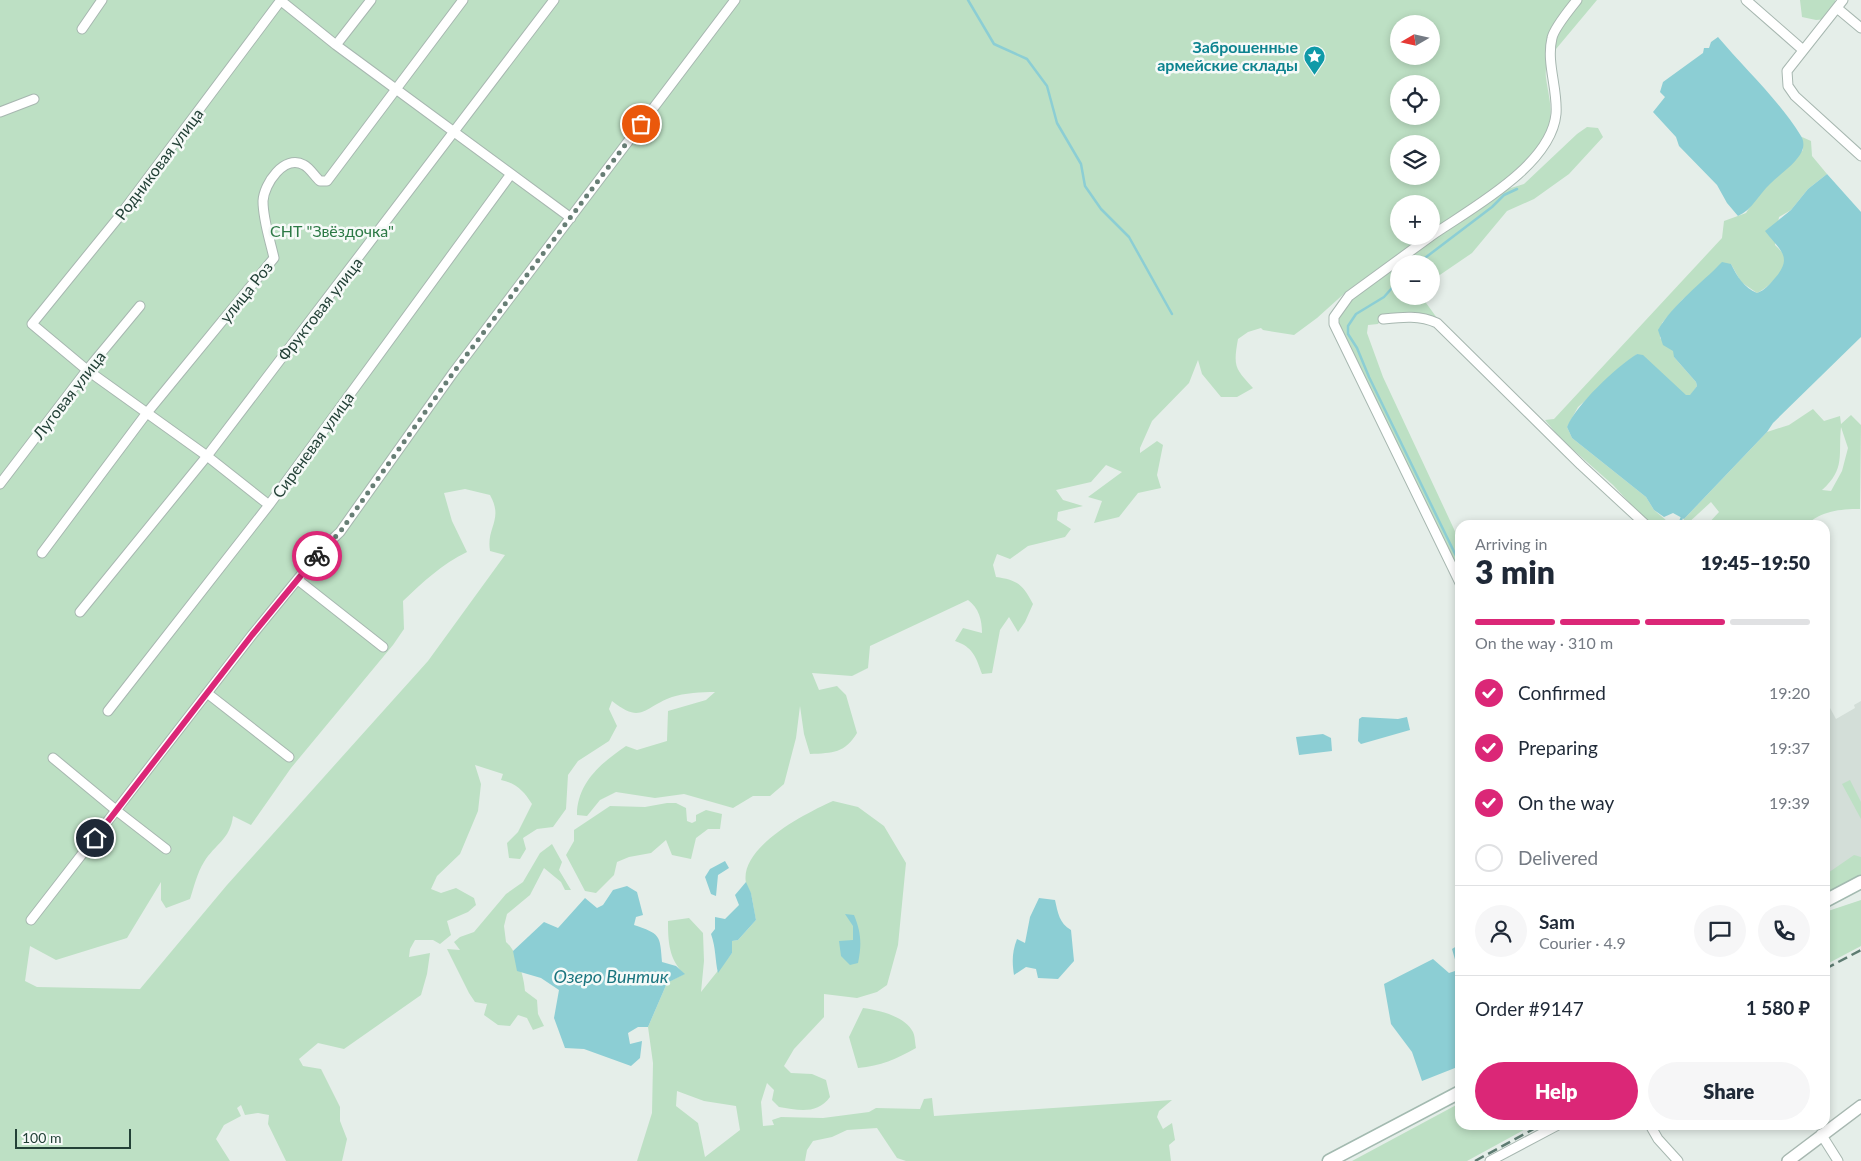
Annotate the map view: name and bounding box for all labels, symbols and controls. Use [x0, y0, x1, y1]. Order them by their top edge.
north arrow [1390, 15, 1440, 65]
map controls [1390, 15, 1440, 305]
place label: Заброшенные армейские склады [1157, 37, 1298, 74]
place icon: Заброшенные армейские склады [1302, 44, 1326, 75]
button: locate [1390, 75, 1440, 125]
pin [620, 103, 662, 145]
street label: Родниковая улица [110, 104, 207, 223]
icon: bag [627, 110, 655, 138]
button: layers [1390, 135, 1440, 185]
button: + [1390, 195, 1440, 245]
park label: СНТ "Звёздочка" [270, 221, 394, 240]
street label: Фруктовая улица [273, 253, 366, 364]
button: − [1390, 255, 1440, 305]
street label: улица Роз [215, 257, 276, 326]
street label: Луговая улица [28, 347, 109, 443]
street label: Сиреневая улица [268, 388, 357, 501]
courier [292, 531, 342, 581]
text: Arriving in [1475, 534, 1548, 553]
icon: bike [303, 542, 331, 570]
text: 19:45–19:50 [1701, 551, 1810, 574]
text: 3 min [1475, 552, 1555, 591]
text: On the way · 310 m [1475, 633, 1613, 652]
icon: check [1475, 679, 1503, 707]
text: Confirmed [1518, 681, 1606, 704]
text: 19:20 [1769, 683, 1810, 702]
icon: check [1475, 734, 1503, 762]
text: Preparing [1518, 736, 1598, 759]
text: 19:37 [1769, 738, 1810, 757]
icon: check [1475, 789, 1503, 817]
text: On the way [1518, 791, 1614, 814]
text: 19:39 [1769, 793, 1810, 812]
pin [74, 817, 116, 859]
icon: home [81, 824, 109, 852]
text: Delivered [1518, 846, 1598, 869]
button: person [1475, 905, 1527, 957]
button: chat [1694, 905, 1746, 957]
button: phone [1758, 905, 1810, 957]
text: Sam [1539, 910, 1575, 933]
text: Courier · 4.9 [1539, 933, 1626, 952]
water label: Озеро Винтик [554, 965, 669, 987]
text: 1 580 ₽ [1746, 996, 1810, 1019]
text: Order #9147 [1475, 997, 1584, 1020]
button: Help [1475, 1062, 1638, 1120]
button: Share [1648, 1062, 1810, 1120]
scale bar [15, 1126, 131, 1149]
text: 100 m [22, 1129, 61, 1146]

